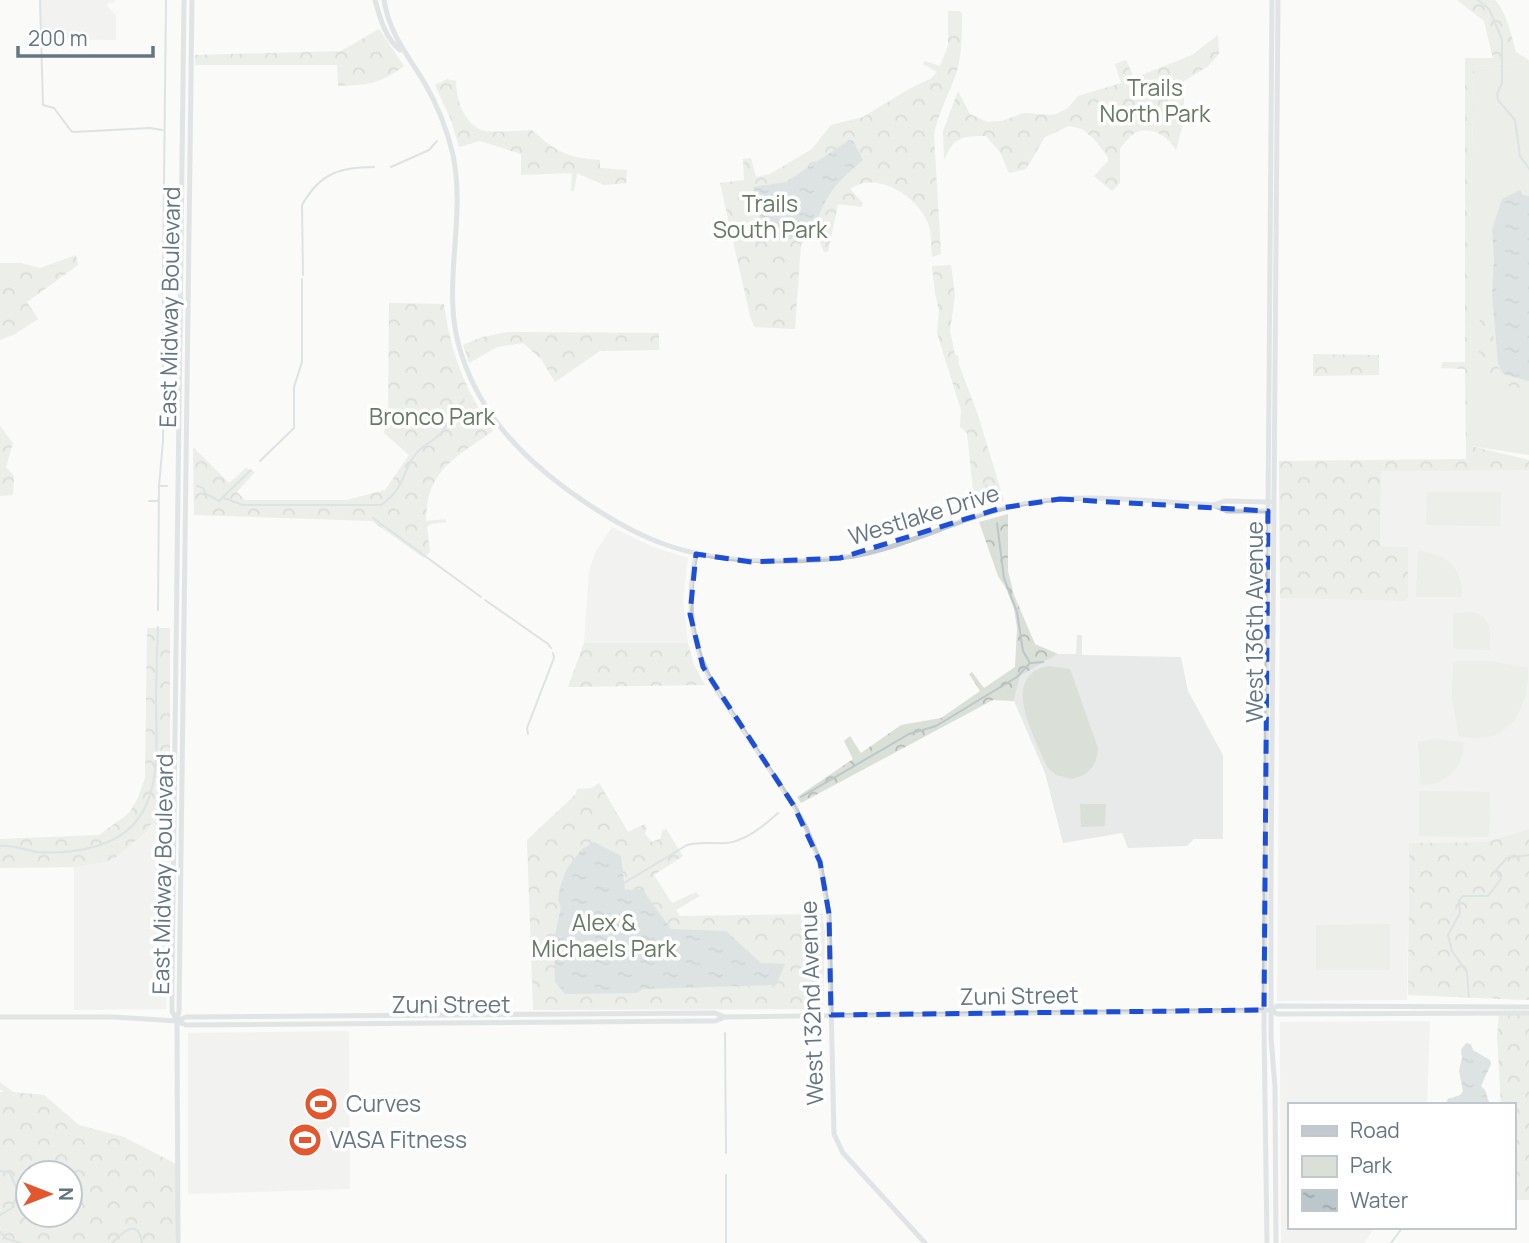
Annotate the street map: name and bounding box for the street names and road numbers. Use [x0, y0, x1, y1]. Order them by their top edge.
street label: East Midway Boulevard [151, 186, 187, 428]
street label: Westlake Drive [844, 476, 1003, 552]
street label: West 136th Avenue [1238, 521, 1270, 723]
street label: East Midway Boulevard [144, 753, 180, 995]
street label: West 132nd Avenue [791, 900, 831, 1106]
street label: Zuni Street [959, 978, 1079, 1012]
street label: Zuni Street [392, 988, 510, 1020]

